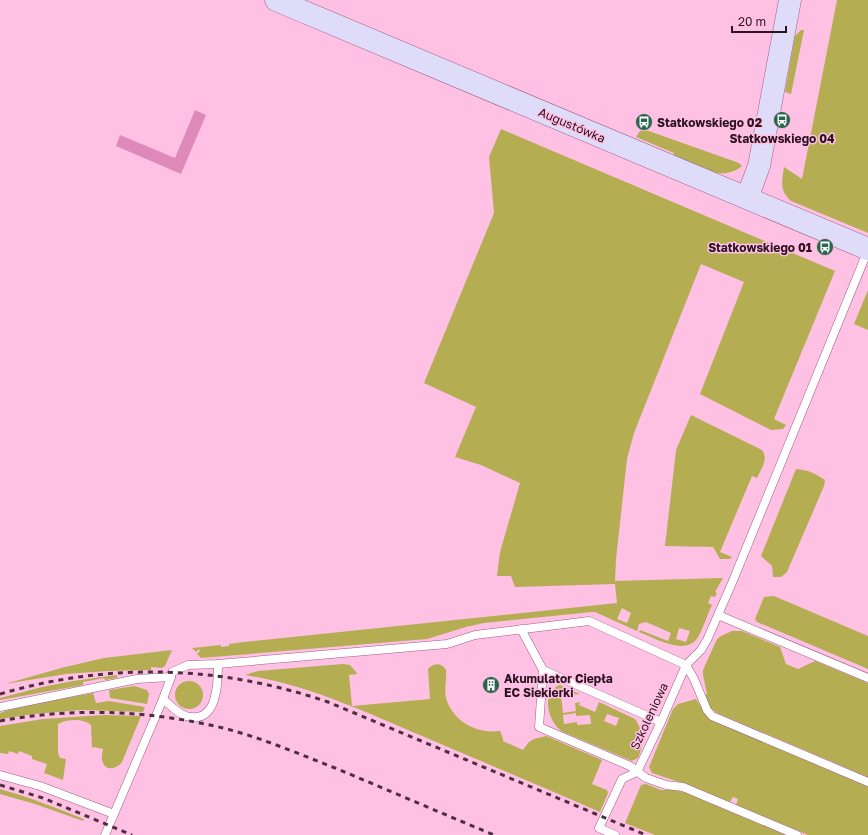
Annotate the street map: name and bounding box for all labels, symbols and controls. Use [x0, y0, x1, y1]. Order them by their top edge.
scale bar [732, 8, 786, 34]
text: 20 m [738, 14, 766, 29]
street label: Augustówka [536, 104, 608, 146]
bus stop icon: Statkowskiego 04 [772, 110, 792, 130]
bus stop icon: Statkowskiego 02 [634, 112, 654, 132]
place label: Statkowskiego 02 [657, 115, 762, 130]
place label: Statkowskiego 04 [729, 131, 835, 146]
bus stop icon: Statkowskiego 01 [815, 237, 835, 257]
place label: Statkowskiego 01 [708, 240, 812, 255]
place label: Akumulator Ciepła EC Siekierki [504, 671, 613, 700]
building icon: Akumulator Ciepła EC Siekierki [481, 675, 501, 695]
street label: Szkoleniowa [627, 680, 671, 752]

